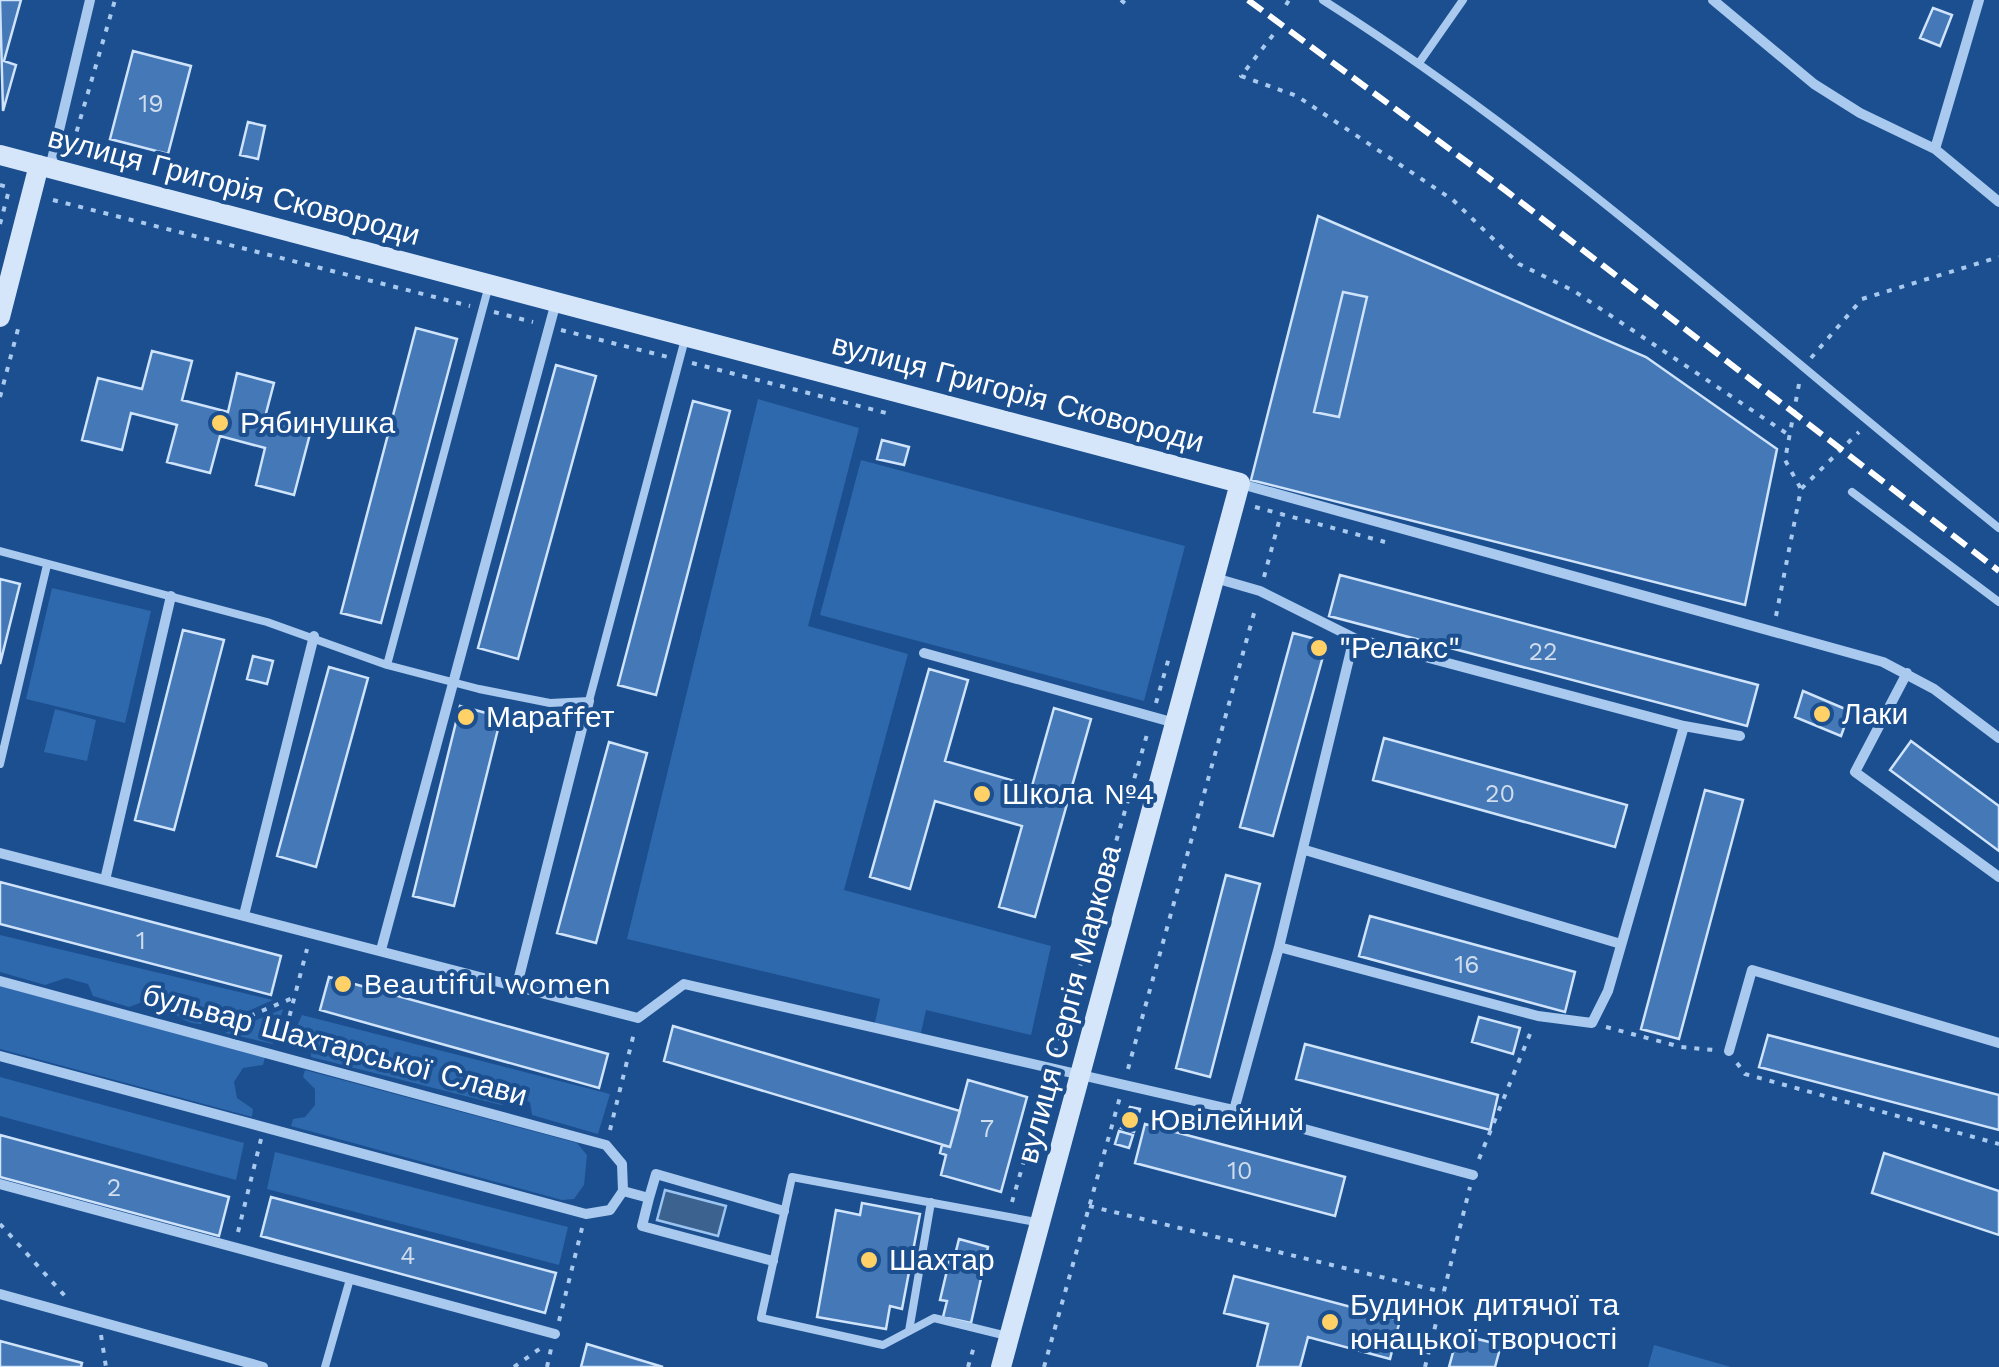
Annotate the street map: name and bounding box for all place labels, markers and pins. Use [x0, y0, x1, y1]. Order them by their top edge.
place label: Рябинушка [240, 405, 396, 440]
marker: Рябинушка [209, 412, 231, 434]
place label: "Релакс" [1339, 630, 1460, 665]
marker: "Релакс" [1308, 637, 1330, 659]
place label: Лаки [1842, 696, 1908, 731]
place label: Мараffет [486, 699, 615, 734]
marker: Лаки [1811, 703, 1833, 725]
marker: Мараffет [455, 706, 477, 728]
place label: Школа №4 [1002, 776, 1155, 811]
marker: Школа №4 [971, 783, 993, 805]
place label: Beautiful women [363, 966, 611, 1001]
marker: Beautiful women [332, 973, 354, 995]
place label: Ювілейний [1150, 1102, 1304, 1137]
marker: Ювілейний [1119, 1109, 1141, 1131]
place label: Шахтар [889, 1242, 995, 1277]
marker: Шахтар [858, 1249, 880, 1271]
place label: Будинок дитячої та юнацької творчості [1350, 1287, 1619, 1356]
marker: Будинок дитячої та юнацької творчості [1319, 1311, 1341, 1333]

